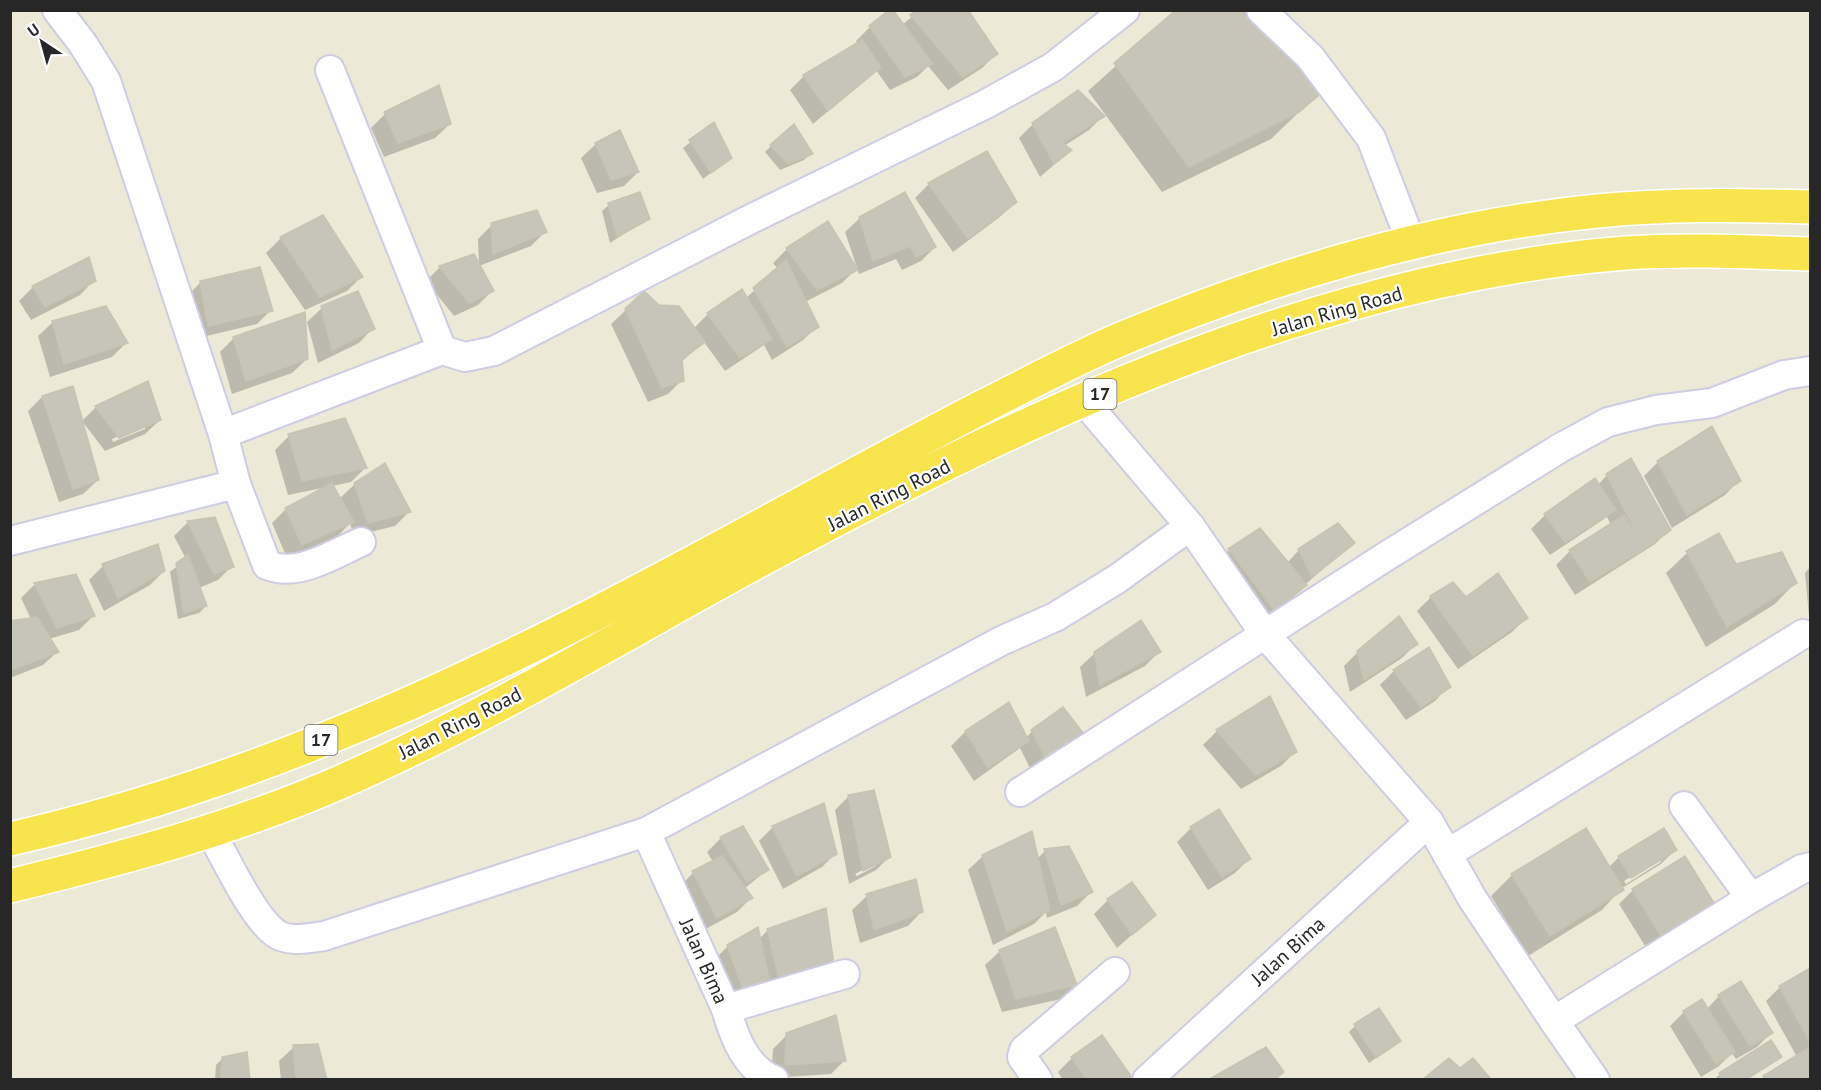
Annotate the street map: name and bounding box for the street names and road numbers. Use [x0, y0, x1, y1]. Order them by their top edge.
street label: Jalan Ring Road [1268, 280, 1405, 342]
road number: 17 [1084, 379, 1116, 409]
street label: Jalan Ring Road [822, 453, 955, 538]
street label: Jalan Ring Road [393, 681, 526, 766]
road number: 17 [304, 725, 338, 755]
street label: Jalan Bima [1245, 911, 1331, 992]
street label: Jalan Bima [673, 913, 734, 1008]

